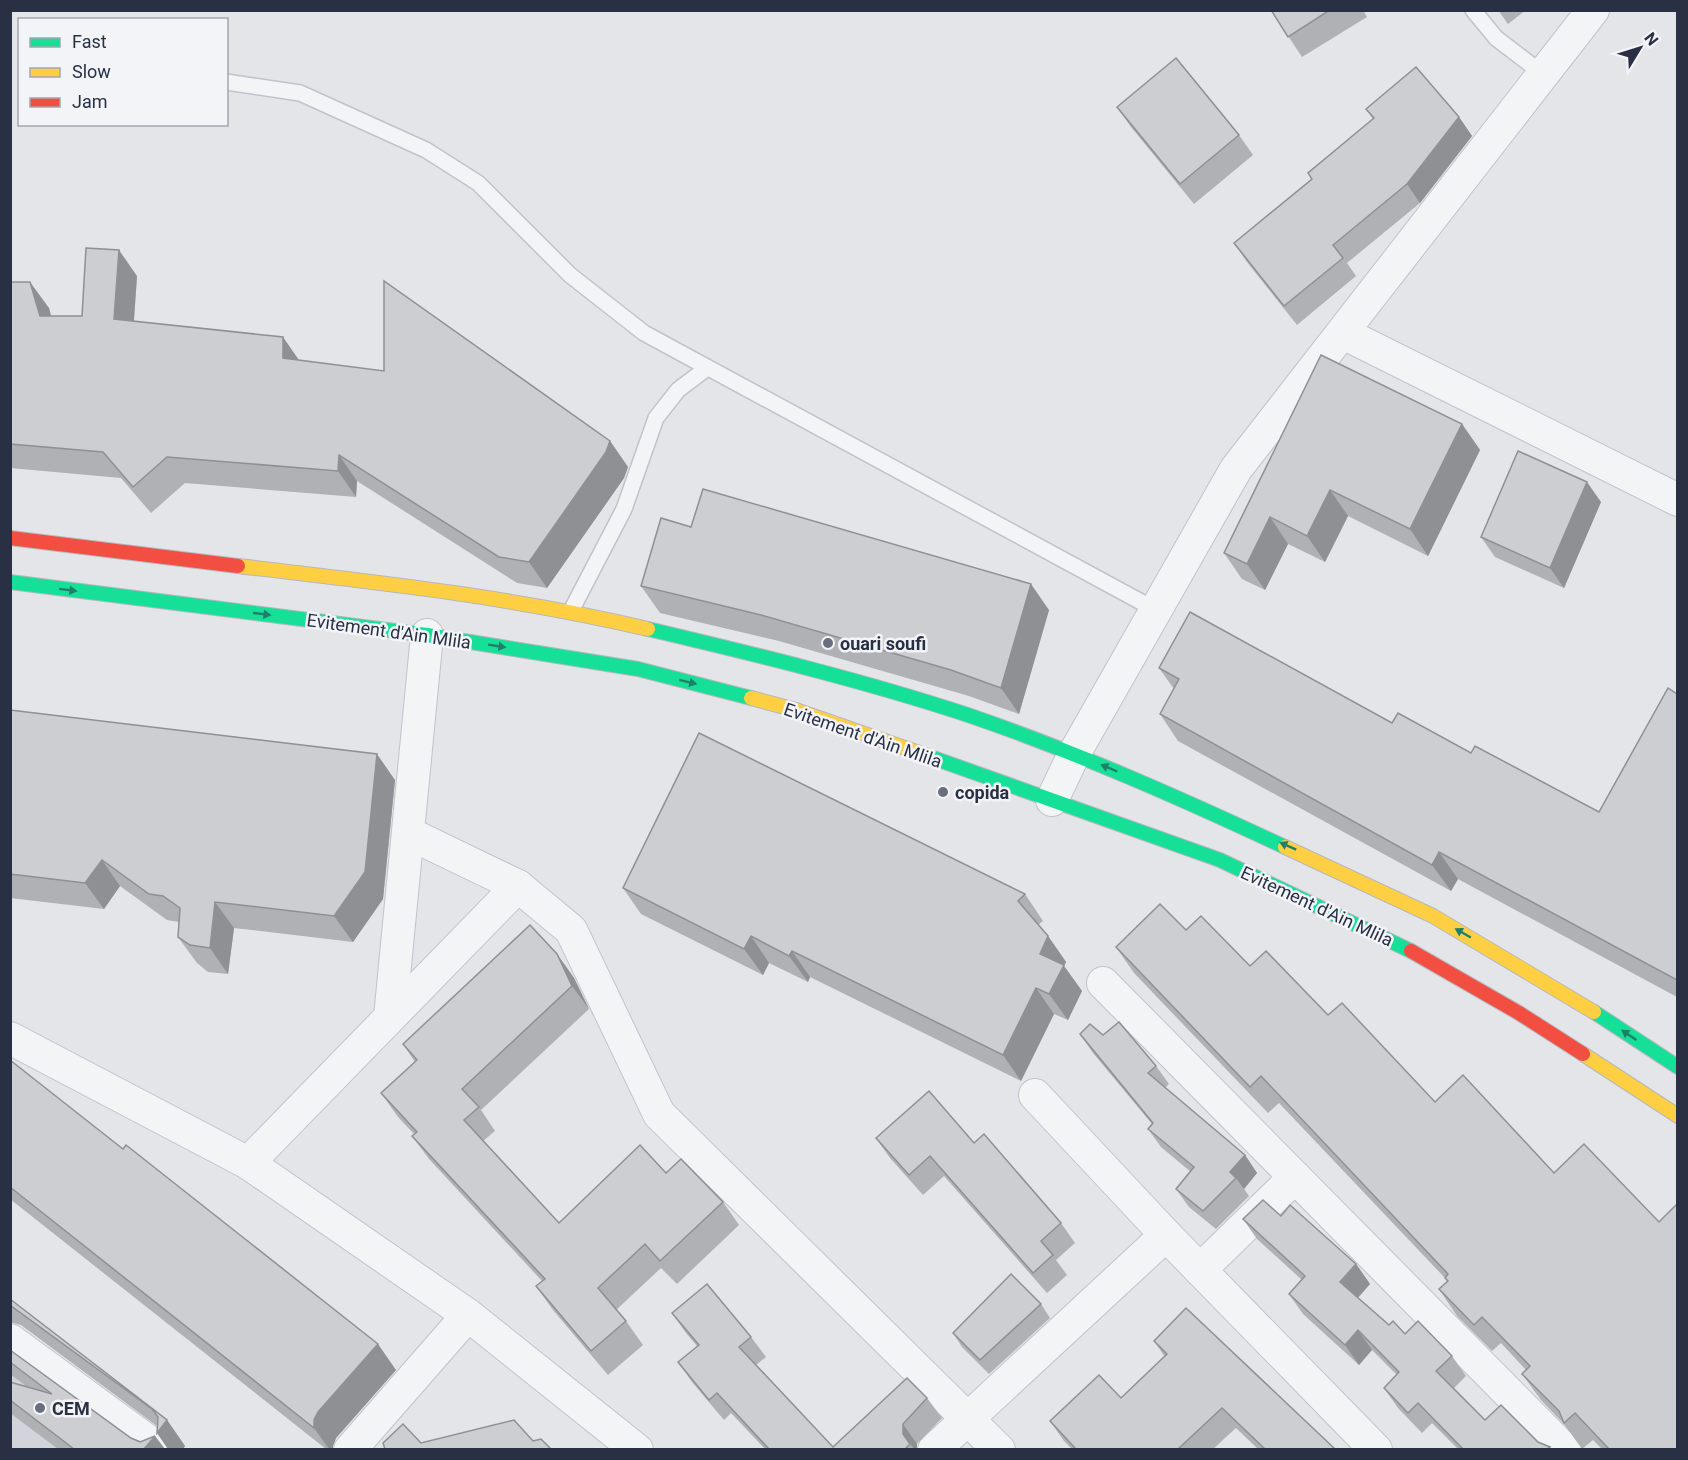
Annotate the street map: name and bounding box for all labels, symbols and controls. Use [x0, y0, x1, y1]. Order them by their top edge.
legend [18, 18, 228, 126]
north arrow [1610, 18, 1670, 78]
text: N [1640, 29, 1662, 49]
text: Fast [72, 31, 107, 52]
text: Slow [72, 61, 111, 82]
text: Jam [72, 91, 108, 112]
one-way arrow [59, 585, 78, 595]
one-way arrow [253, 609, 272, 619]
street label: Evitement d'Ain Mlila [306, 609, 472, 653]
place label: ouari soufi [840, 633, 926, 654]
marker: ouari soufi [821, 636, 835, 650]
one-way arrow [487, 642, 506, 651]
one-way arrow [679, 678, 697, 688]
street label: Evitement d'Ain Mlila [781, 698, 945, 772]
one-way arrow [1100, 763, 1118, 773]
place label: copida [955, 782, 1010, 803]
marker: copida [936, 785, 950, 799]
one-way arrow [1280, 842, 1297, 851]
street label: Evitement d'Ain Mlila [1238, 861, 1396, 951]
one-way arrow [1454, 928, 1471, 938]
one-way arrow [1621, 1030, 1637, 1041]
place label: CEM [52, 1398, 90, 1419]
marker: CEM [33, 1401, 47, 1415]

